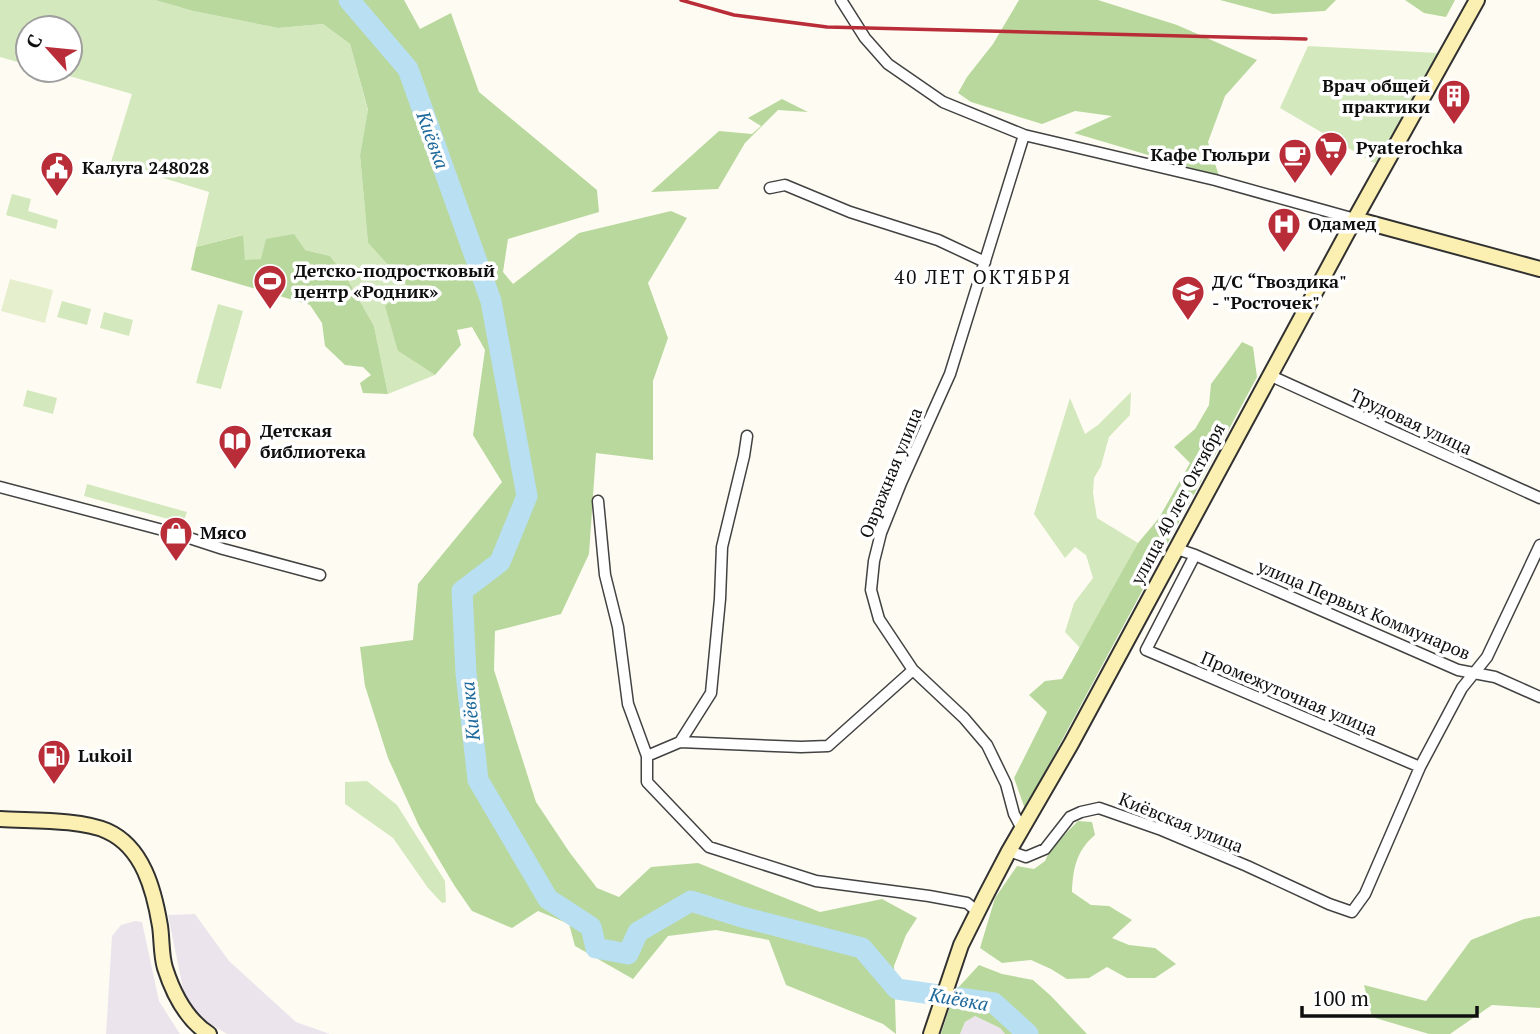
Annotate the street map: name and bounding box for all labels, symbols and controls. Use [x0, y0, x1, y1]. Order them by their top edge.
north arrow [14, 14, 84, 84]
text: С [19, 30, 47, 52]
place label: Врач общей практики [1322, 73, 1430, 118]
building icon: Врач общей практики [1435, 77, 1473, 126]
water label: Киёвка [411, 107, 455, 172]
supermarket icon: Pyaterochka [1312, 129, 1350, 178]
place label: Pyaterochka [1356, 135, 1463, 159]
cafe icon: Кафе Гюльри [1276, 136, 1314, 185]
place label: Кафе Гюльри [1151, 142, 1270, 166]
public building icon: Калуга 248028 [38, 149, 76, 198]
place label: Калуга 248028 [82, 155, 209, 179]
hospital icon: Одамед [1265, 205, 1303, 254]
place label: Одамед [1308, 211, 1377, 235]
place label: Детско-подростковый центр «Родник» [294, 258, 495, 303]
sports icon: Детско-подростковый центр «Родник» [251, 262, 289, 311]
district label: 40 ЛЕТ ОКТЯБРЯ [894, 264, 1072, 289]
place label: Д/С “Гвоздика" - "Росточек" [1212, 269, 1347, 314]
school or university icon: Д/С “Гвоздика" - "Росточек" [1169, 273, 1207, 322]
street label: Трудовая улица [1347, 382, 1476, 460]
street label: Овражная улица [853, 404, 927, 541]
place label: Детская библиотека [260, 418, 366, 463]
street label: улица 40 лет Октября [1124, 419, 1230, 589]
library icon: Детская библиотека [216, 422, 254, 471]
shop icon: Мясо [157, 514, 195, 563]
place label: Мясо [200, 520, 247, 544]
street label: улица Первых Коммунаров [1253, 553, 1474, 665]
street label: Промежуточная улица [1198, 645, 1381, 741]
water label: Киёвка [454, 680, 485, 743]
fuel station icon: Lukoil [35, 737, 73, 786]
place label: Lukoil [78, 743, 133, 767]
street label: Киёвская улица [1116, 786, 1247, 858]
scale bar [1302, 974, 1477, 1018]
water label: Киёвка [927, 981, 991, 1016]
text: 100 m [1312, 984, 1369, 1012]

